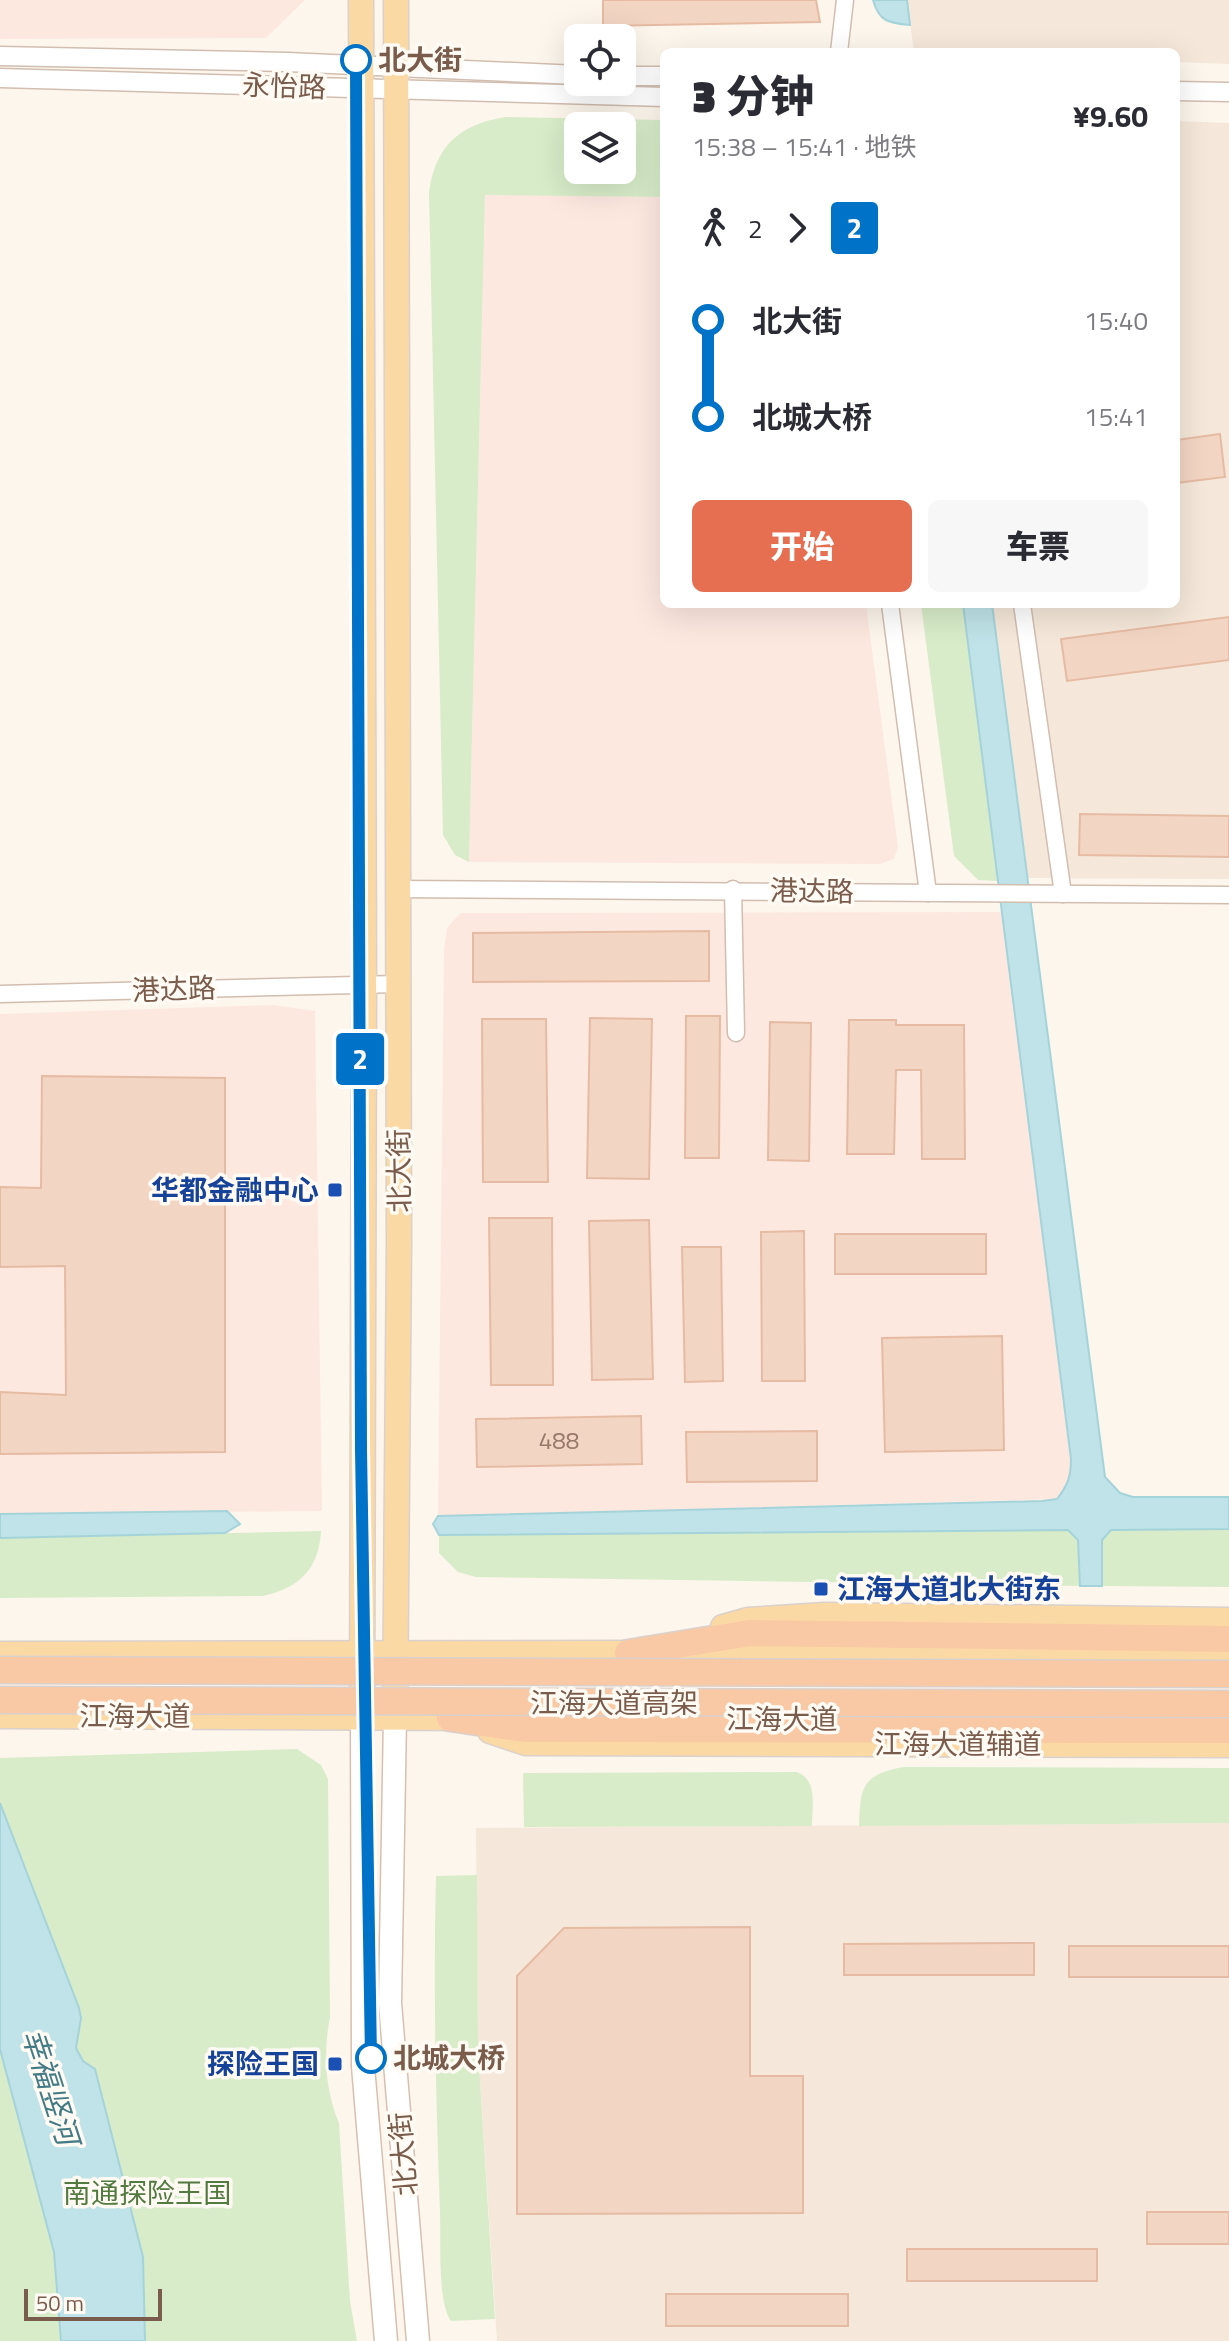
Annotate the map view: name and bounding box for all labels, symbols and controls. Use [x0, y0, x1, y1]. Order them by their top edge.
map controls [564, 24, 636, 184]
button: locate [564, 24, 636, 96]
place label: 北大街 [378, 38, 462, 81]
marker: 北大街 [341, 45, 371, 75]
text: 3 分钟 [692, 62, 814, 129]
street label: 永怡路 [241, 63, 327, 108]
text: ¥9.60 [1073, 93, 1148, 139]
button: layers [564, 112, 636, 184]
text: 15:38 – 15:41 · 地铁 [692, 127, 917, 166]
icon: walk [692, 206, 736, 250]
icon: forward [775, 206, 819, 250]
text: 2 [847, 206, 862, 249]
text: 2 [748, 209, 763, 248]
text: 北大街 [752, 298, 842, 344]
text: 15:40 [1084, 301, 1148, 340]
text: 北城大桥 [752, 394, 872, 440]
text: 15:41 [1084, 397, 1148, 436]
button: 开始 [692, 500, 912, 592]
button: 车票 [928, 500, 1148, 592]
street label: 港达路 [770, 868, 854, 913]
street label: 港达路 [131, 966, 217, 1011]
line badge: 2 [334, 1033, 386, 1085]
text: 2 [352, 1037, 368, 1080]
street label: 北大街 [376, 1129, 421, 1213]
place label: 华都金融中心 [151, 1168, 319, 1211]
marker: 华都金融中心 [326, 1181, 344, 1199]
house number: 488 [539, 1422, 579, 1458]
place label: 江海大道北大街东 [837, 1567, 1061, 1610]
marker: 江海大道北大街东 [812, 1580, 830, 1598]
street label: 江海大道高架 [530, 1681, 698, 1724]
street label: 江海大道 [79, 1694, 191, 1737]
street label: 江海大道 [726, 1697, 838, 1740]
street label: 江海大道辅道 [874, 1722, 1042, 1765]
water label: 幸福竖河 [11, 2023, 93, 2156]
place label: 北城大桥 [393, 2036, 505, 2079]
place label: 探险王国 [207, 2042, 319, 2085]
marker: 北城大桥 [356, 2043, 386, 2073]
marker: 探险王国 [326, 2055, 344, 2073]
street label: 北大街 [377, 2110, 428, 2198]
park label: 南通探险王国 [63, 2171, 231, 2214]
scale bar [24, 2285, 162, 2321]
text: 50 m [36, 2286, 84, 2320]

